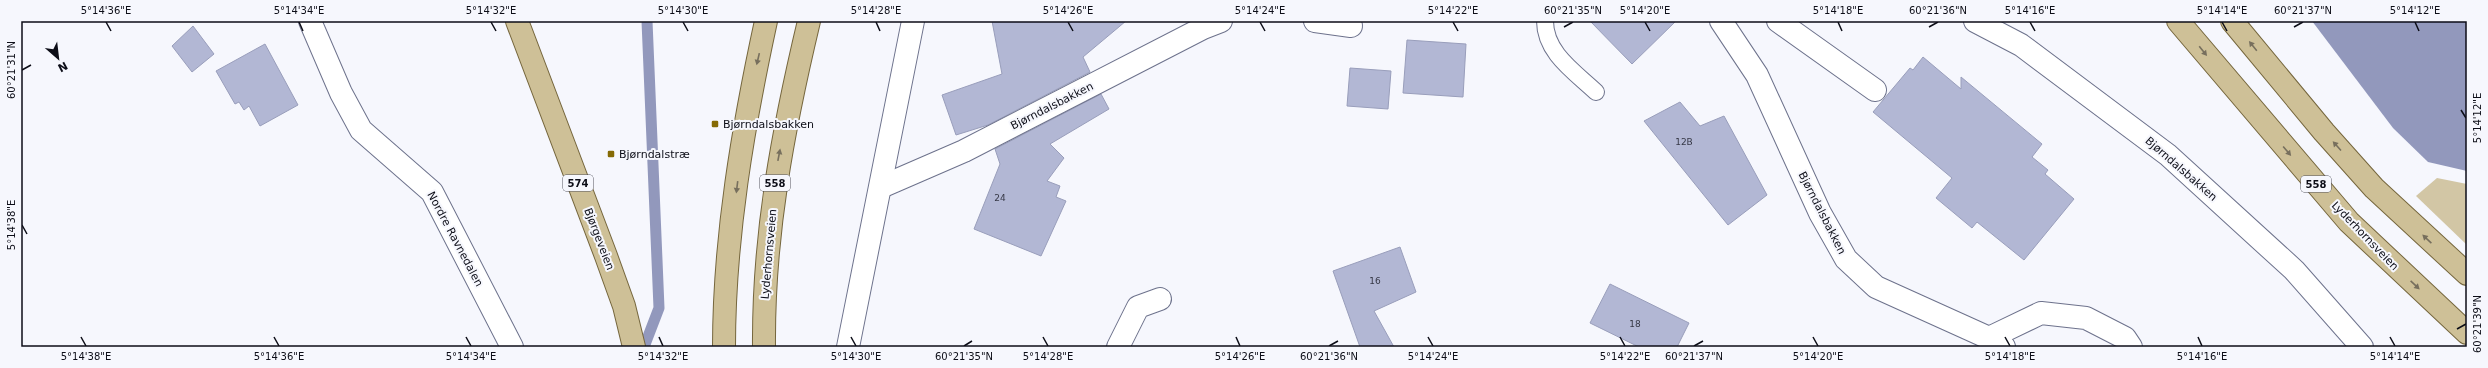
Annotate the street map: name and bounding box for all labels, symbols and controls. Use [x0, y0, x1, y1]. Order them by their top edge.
text: 5°14'36"E [81, 5, 131, 16]
text: 5°14'34"E [274, 5, 324, 16]
text: 5°14'32"E [466, 5, 516, 16]
text: 5°14'30"E [658, 5, 708, 16]
text: 5°14'28"E [851, 5, 901, 16]
text: 5°14'26"E [1043, 5, 1093, 16]
text: 5°14'24"E [1235, 5, 1285, 16]
text: 5°14'22"E [1428, 5, 1478, 16]
text: 60°21'35"N [1544, 5, 1602, 16]
text: 5°14'20"E [1620, 5, 1670, 16]
text: 5°14'18"E [1813, 5, 1863, 16]
text: 60°21'36"N [1909, 5, 1967, 16]
text: 5°14'16"E [2005, 5, 2055, 16]
text: 5°14'14"E [2197, 5, 2247, 16]
text: 60°21'37"N [2274, 5, 2332, 16]
text: 5°14'12"E [2390, 5, 2440, 16]
north arrow [38, 38, 78, 78]
text: 60°21'31"N [6, 41, 17, 99]
one-way arrow [2249, 41, 2257, 52]
one-way arrow [2199, 46, 2207, 57]
one-way arrow [754, 53, 760, 65]
text: N [55, 58, 70, 74]
street label: Bjørndalsbakken [1009, 80, 1095, 132]
text: 5°14'12"E [2472, 93, 2483, 143]
place label: Bjørndalsbakken [723, 118, 814, 131]
marker: Bjørndalsbakken [710, 119, 720, 129]
street label: Bjørndalsbakken [2142, 134, 2220, 204]
house number: 12B [1675, 137, 1693, 147]
one-way arrow [2332, 141, 2341, 151]
one-way arrow [2282, 145, 2291, 156]
place label: Bjørndalstræ [619, 148, 690, 161]
marker: Bjørndalstræ [606, 149, 616, 159]
one-way arrow [777, 149, 783, 161]
street label: Bjørndalsbakken [1796, 170, 1848, 256]
road number: 574 [563, 175, 593, 191]
road number: 558 [760, 175, 790, 191]
road number: 558 [2301, 176, 2331, 192]
one-way arrow [734, 181, 740, 193]
street label: Nordre Ravnedalen [424, 189, 486, 289]
house number: 24 [994, 193, 1006, 203]
street label: Lyderhornsveien [2329, 199, 2401, 273]
text: 5°14'38"E [6, 200, 17, 250]
street label: Bjørgeveien [581, 206, 617, 272]
street label: Lyderhornsveien [759, 208, 779, 300]
one-way arrow [2423, 235, 2432, 244]
house number: 16 [1369, 276, 1381, 286]
one-way arrow [2410, 281, 2420, 290]
text: 60°21'39"N [2472, 295, 2483, 353]
house number: 18 [1629, 319, 1641, 329]
text: 5°14'38"E [61, 351, 111, 362]
text: 5°14'36"E [254, 351, 304, 362]
text: 5°14'34"E [446, 351, 496, 362]
text: 5°14'32"E [638, 351, 688, 362]
text: 5°14'30"E [831, 351, 881, 362]
text: 60°21'35"N [935, 351, 993, 362]
text: 5°14'28"E [1023, 351, 1073, 362]
text: 5°14'26"E [1215, 351, 1265, 362]
text: 60°21'36"N [1300, 351, 1358, 362]
text: 5°14'24"E [1408, 351, 1458, 362]
text: 5°14'22"E [1600, 351, 1650, 362]
text: 60°21'37"N [1665, 351, 1723, 362]
text: 5°14'20"E [1793, 351, 1843, 362]
text: 5°14'18"E [1985, 351, 2035, 362]
text: 5°14'16"E [2177, 351, 2227, 362]
text: 5°14'14"E [2370, 351, 2420, 362]

